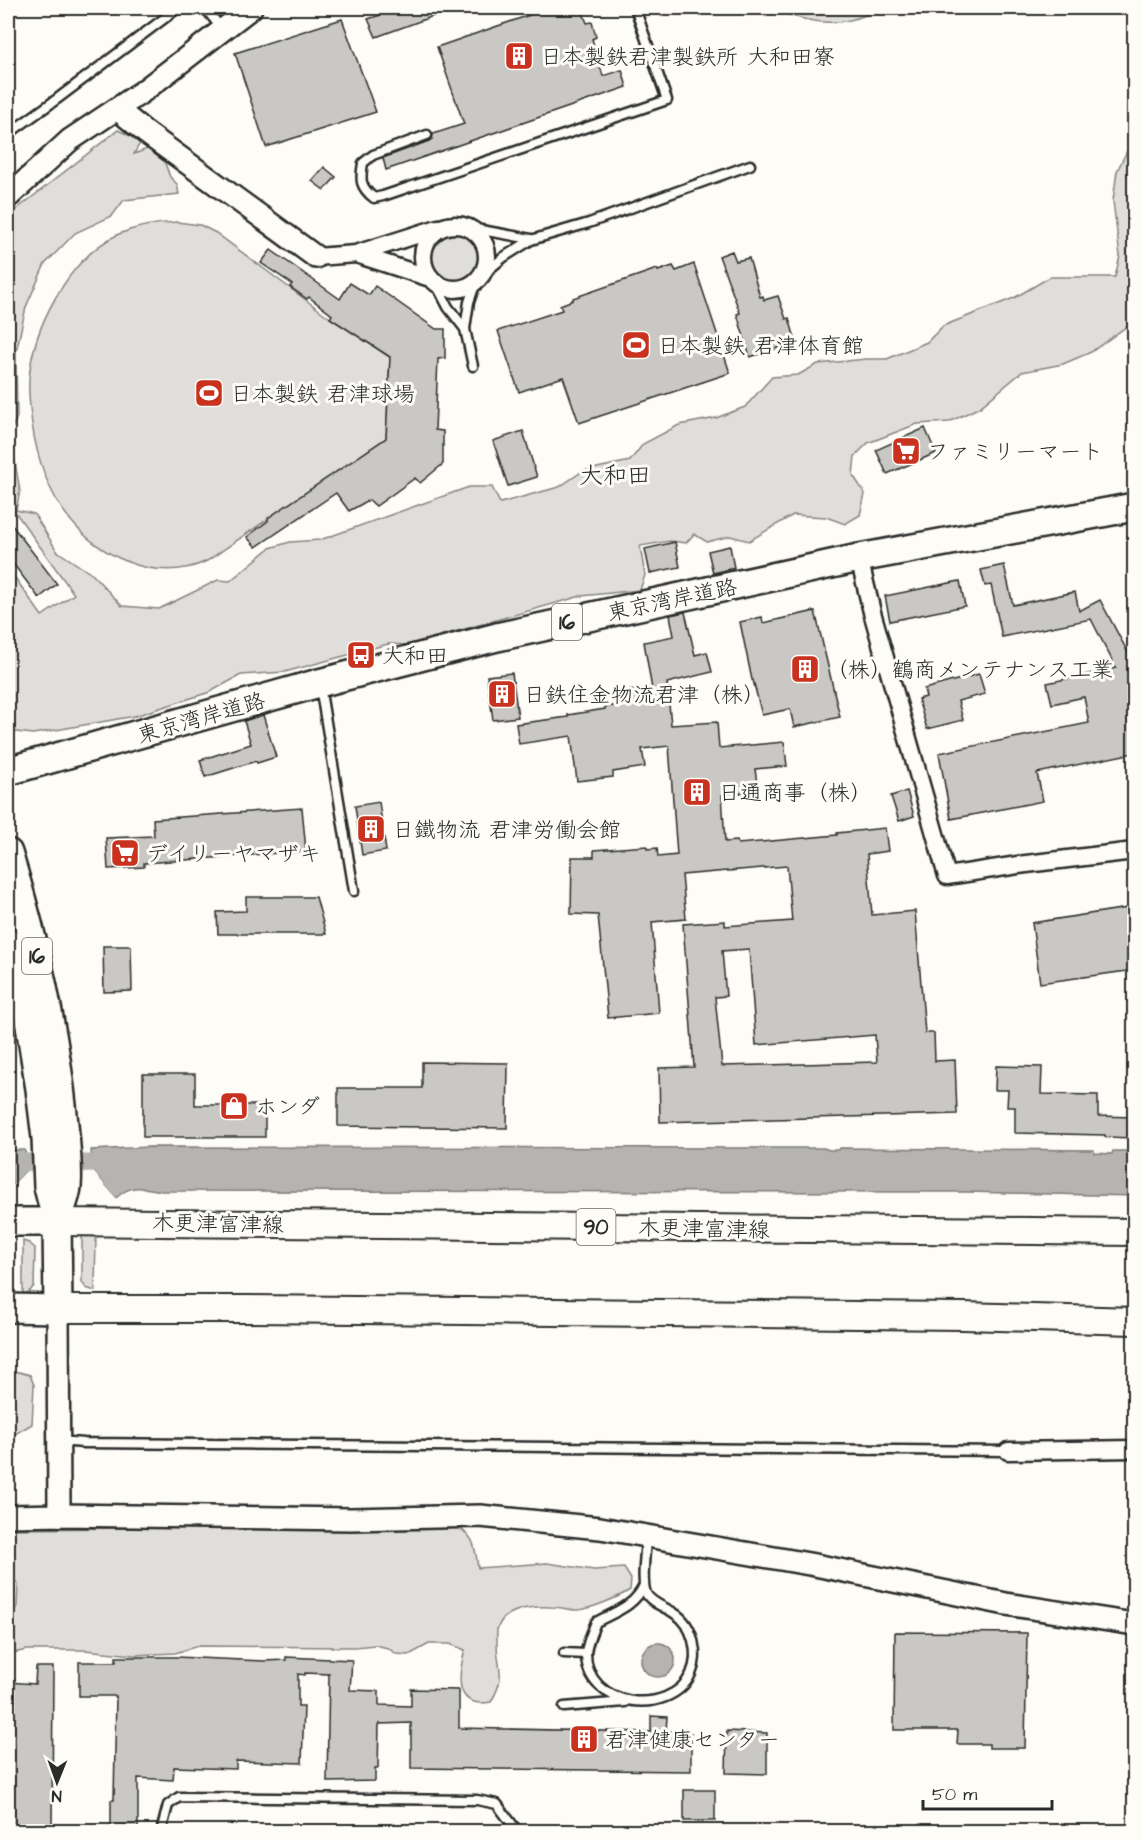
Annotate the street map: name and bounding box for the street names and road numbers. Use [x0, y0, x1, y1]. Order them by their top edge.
street label: 東京湾岸道路 [605, 572, 740, 629]
road number: 16 [552, 604, 582, 640]
street label: 東京湾岸道路 [134, 685, 269, 752]
road number: 16 [22, 938, 52, 974]
street label: 木更津富津線 [152, 1208, 284, 1241]
road number: 90 [576, 1209, 616, 1245]
street label: 木更津富津線 [638, 1213, 770, 1246]

